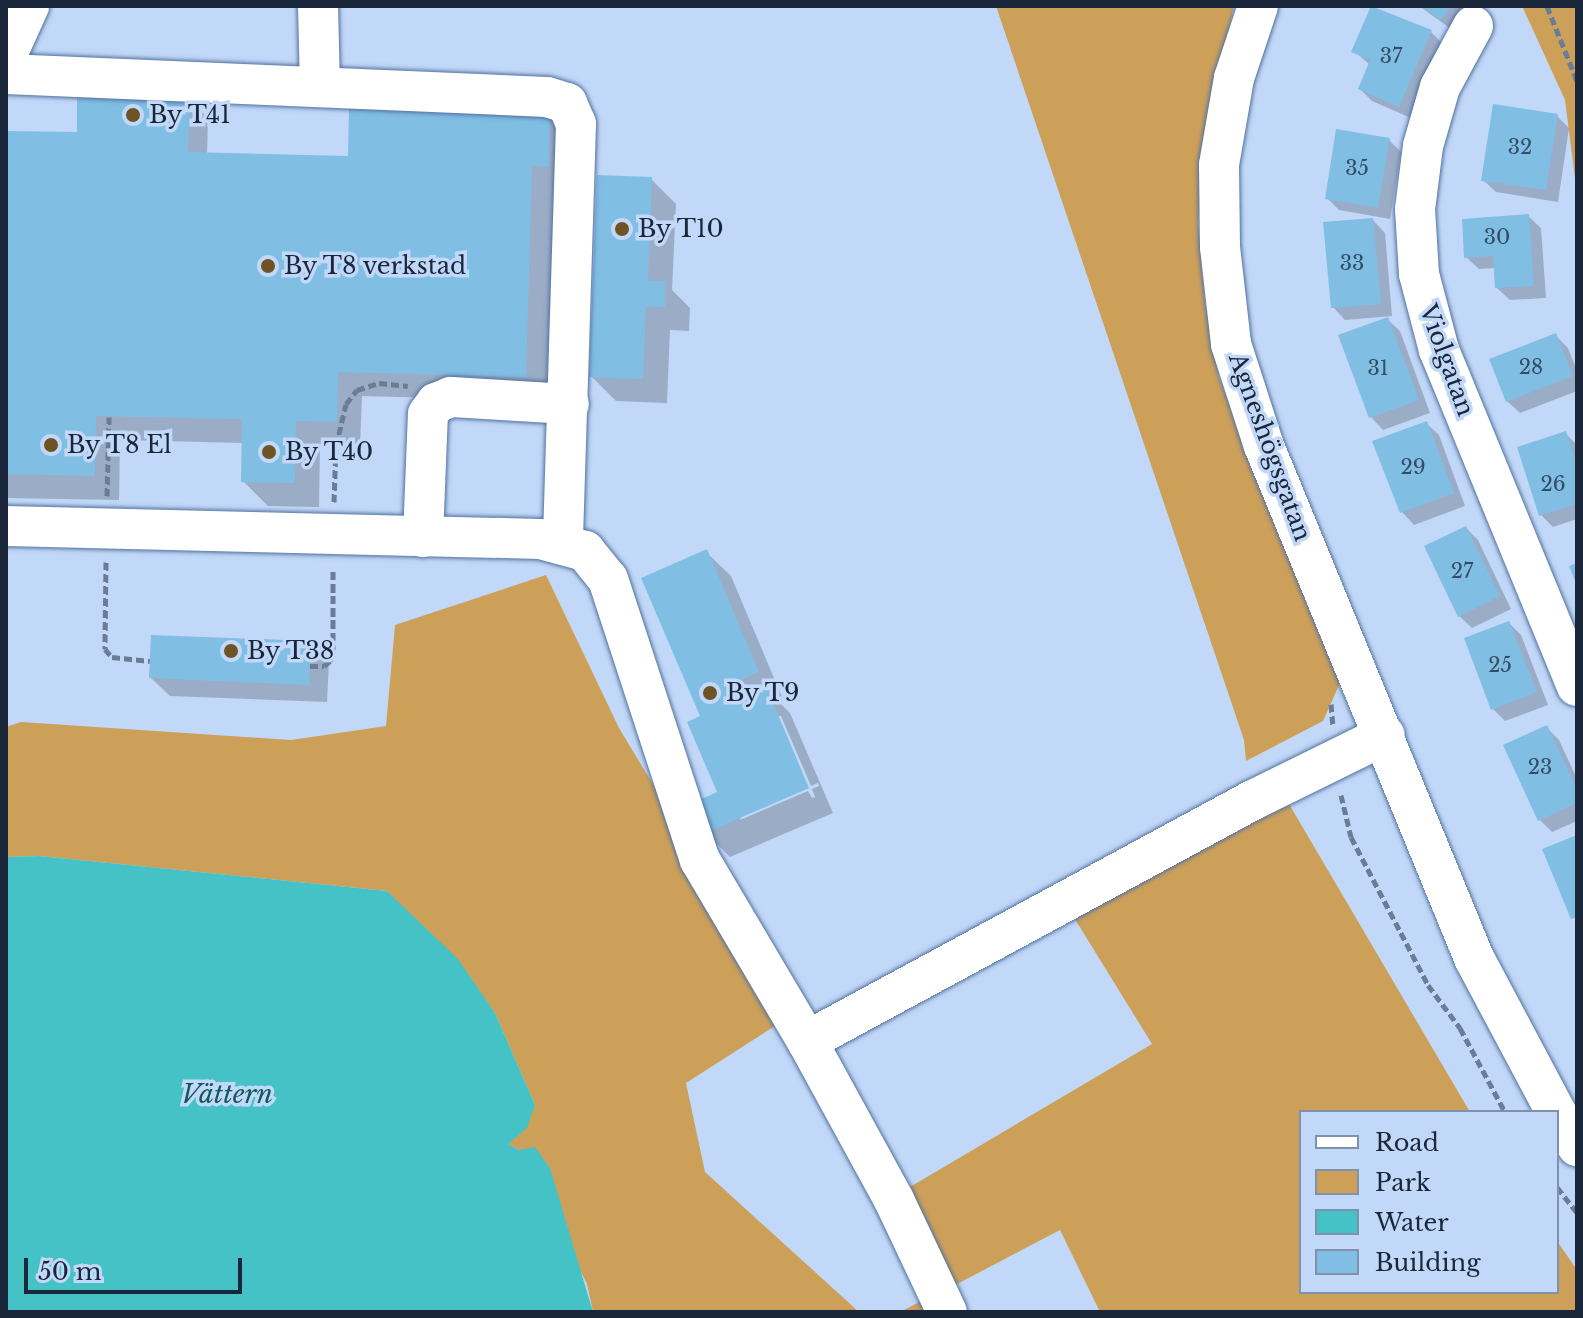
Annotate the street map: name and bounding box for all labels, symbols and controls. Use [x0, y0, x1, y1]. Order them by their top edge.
house number: 37 [1380, 44, 1402, 68]
place label: By T41 [149, 101, 232, 129]
marker: By T41 [124, 106, 142, 124]
house number: 32 [1508, 135, 1532, 159]
house number: 35 [1345, 156, 1369, 180]
place label: By T10 [638, 215, 725, 243]
marker: By T10 [613, 220, 631, 238]
house number: 30 [1484, 225, 1510, 249]
house number: 33 [1340, 251, 1364, 275]
place label: By T8 verkstad [284, 252, 468, 280]
marker: By T8 verkstad [259, 257, 277, 275]
street label: Violgatan [1413, 300, 1481, 420]
street label: Agneshögsgatan [1223, 349, 1317, 545]
house number: 28 [1519, 355, 1543, 379]
house number: 31 [1367, 356, 1389, 380]
place label: By T8 El [67, 431, 173, 459]
marker: By T8 El [42, 436, 60, 454]
place label: By T40 [285, 438, 375, 466]
marker: By T40 [260, 443, 278, 461]
house number: 29 [1400, 455, 1426, 479]
house number: 26 [1540, 472, 1566, 496]
house number: 27 [1451, 559, 1473, 583]
place label: By T38 [247, 637, 336, 665]
marker: By T38 [222, 642, 240, 660]
house number: 25 [1488, 653, 1512, 677]
place label: By T9 [726, 679, 801, 707]
marker: By T9 [701, 684, 719, 702]
house number: 23 [1528, 755, 1552, 779]
water label: Vättern [181, 1079, 273, 1111]
legend [1299, 1110, 1559, 1294]
text: Road [1375, 1128, 1439, 1157]
text: Park [1375, 1168, 1431, 1197]
text: Water [1375, 1208, 1449, 1237]
scale bar [28, 1242, 246, 1292]
text: Building [1375, 1248, 1481, 1277]
text: 50 m [38, 1257, 101, 1286]

